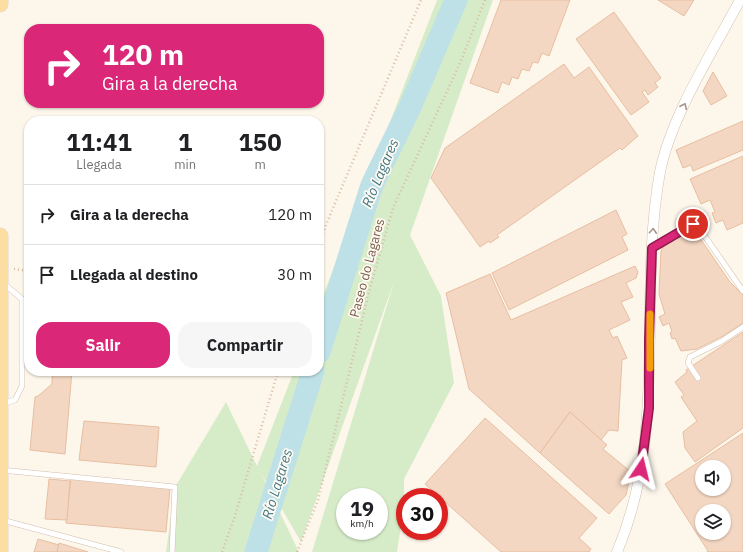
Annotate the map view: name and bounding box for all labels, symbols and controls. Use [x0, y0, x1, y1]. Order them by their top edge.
text: 120 m [102, 36, 184, 73]
icon: right [36, 40, 88, 92]
text: Gira a la derecha [102, 72, 238, 95]
one-way arrow [679, 103, 687, 110]
text: 11:41 [66, 126, 132, 158]
text: 1 [178, 126, 192, 158]
text: 150 [238, 126, 282, 158]
water label: Río Lagares [358, 136, 403, 210]
text: Llegada [76, 156, 122, 173]
text: min [174, 156, 196, 173]
text: m [254, 156, 266, 173]
icon: right [36, 204, 58, 226]
text: Gira a la derecha [70, 205, 189, 224]
text: 120 m [268, 205, 312, 224]
pin [676, 207, 710, 241]
icon: arrive [682, 213, 704, 235]
street label: Paseo do Lagares [346, 217, 388, 319]
one-way arrow [649, 228, 658, 234]
icon: arrive [36, 264, 58, 286]
text: Llegada al destino [70, 265, 198, 284]
text: 30 m [277, 265, 312, 284]
button: Salir [36, 322, 170, 368]
button: Compartir [178, 322, 312, 368]
water label: Río Lagares [258, 446, 296, 521]
position arrow [620, 448, 662, 490]
map controls [695, 460, 731, 540]
button: sound [695, 460, 731, 496]
speed limit sign: 30 [396, 488, 448, 540]
text: 19 [350, 495, 374, 522]
button: layers [695, 504, 731, 540]
text: km/h [350, 517, 374, 530]

